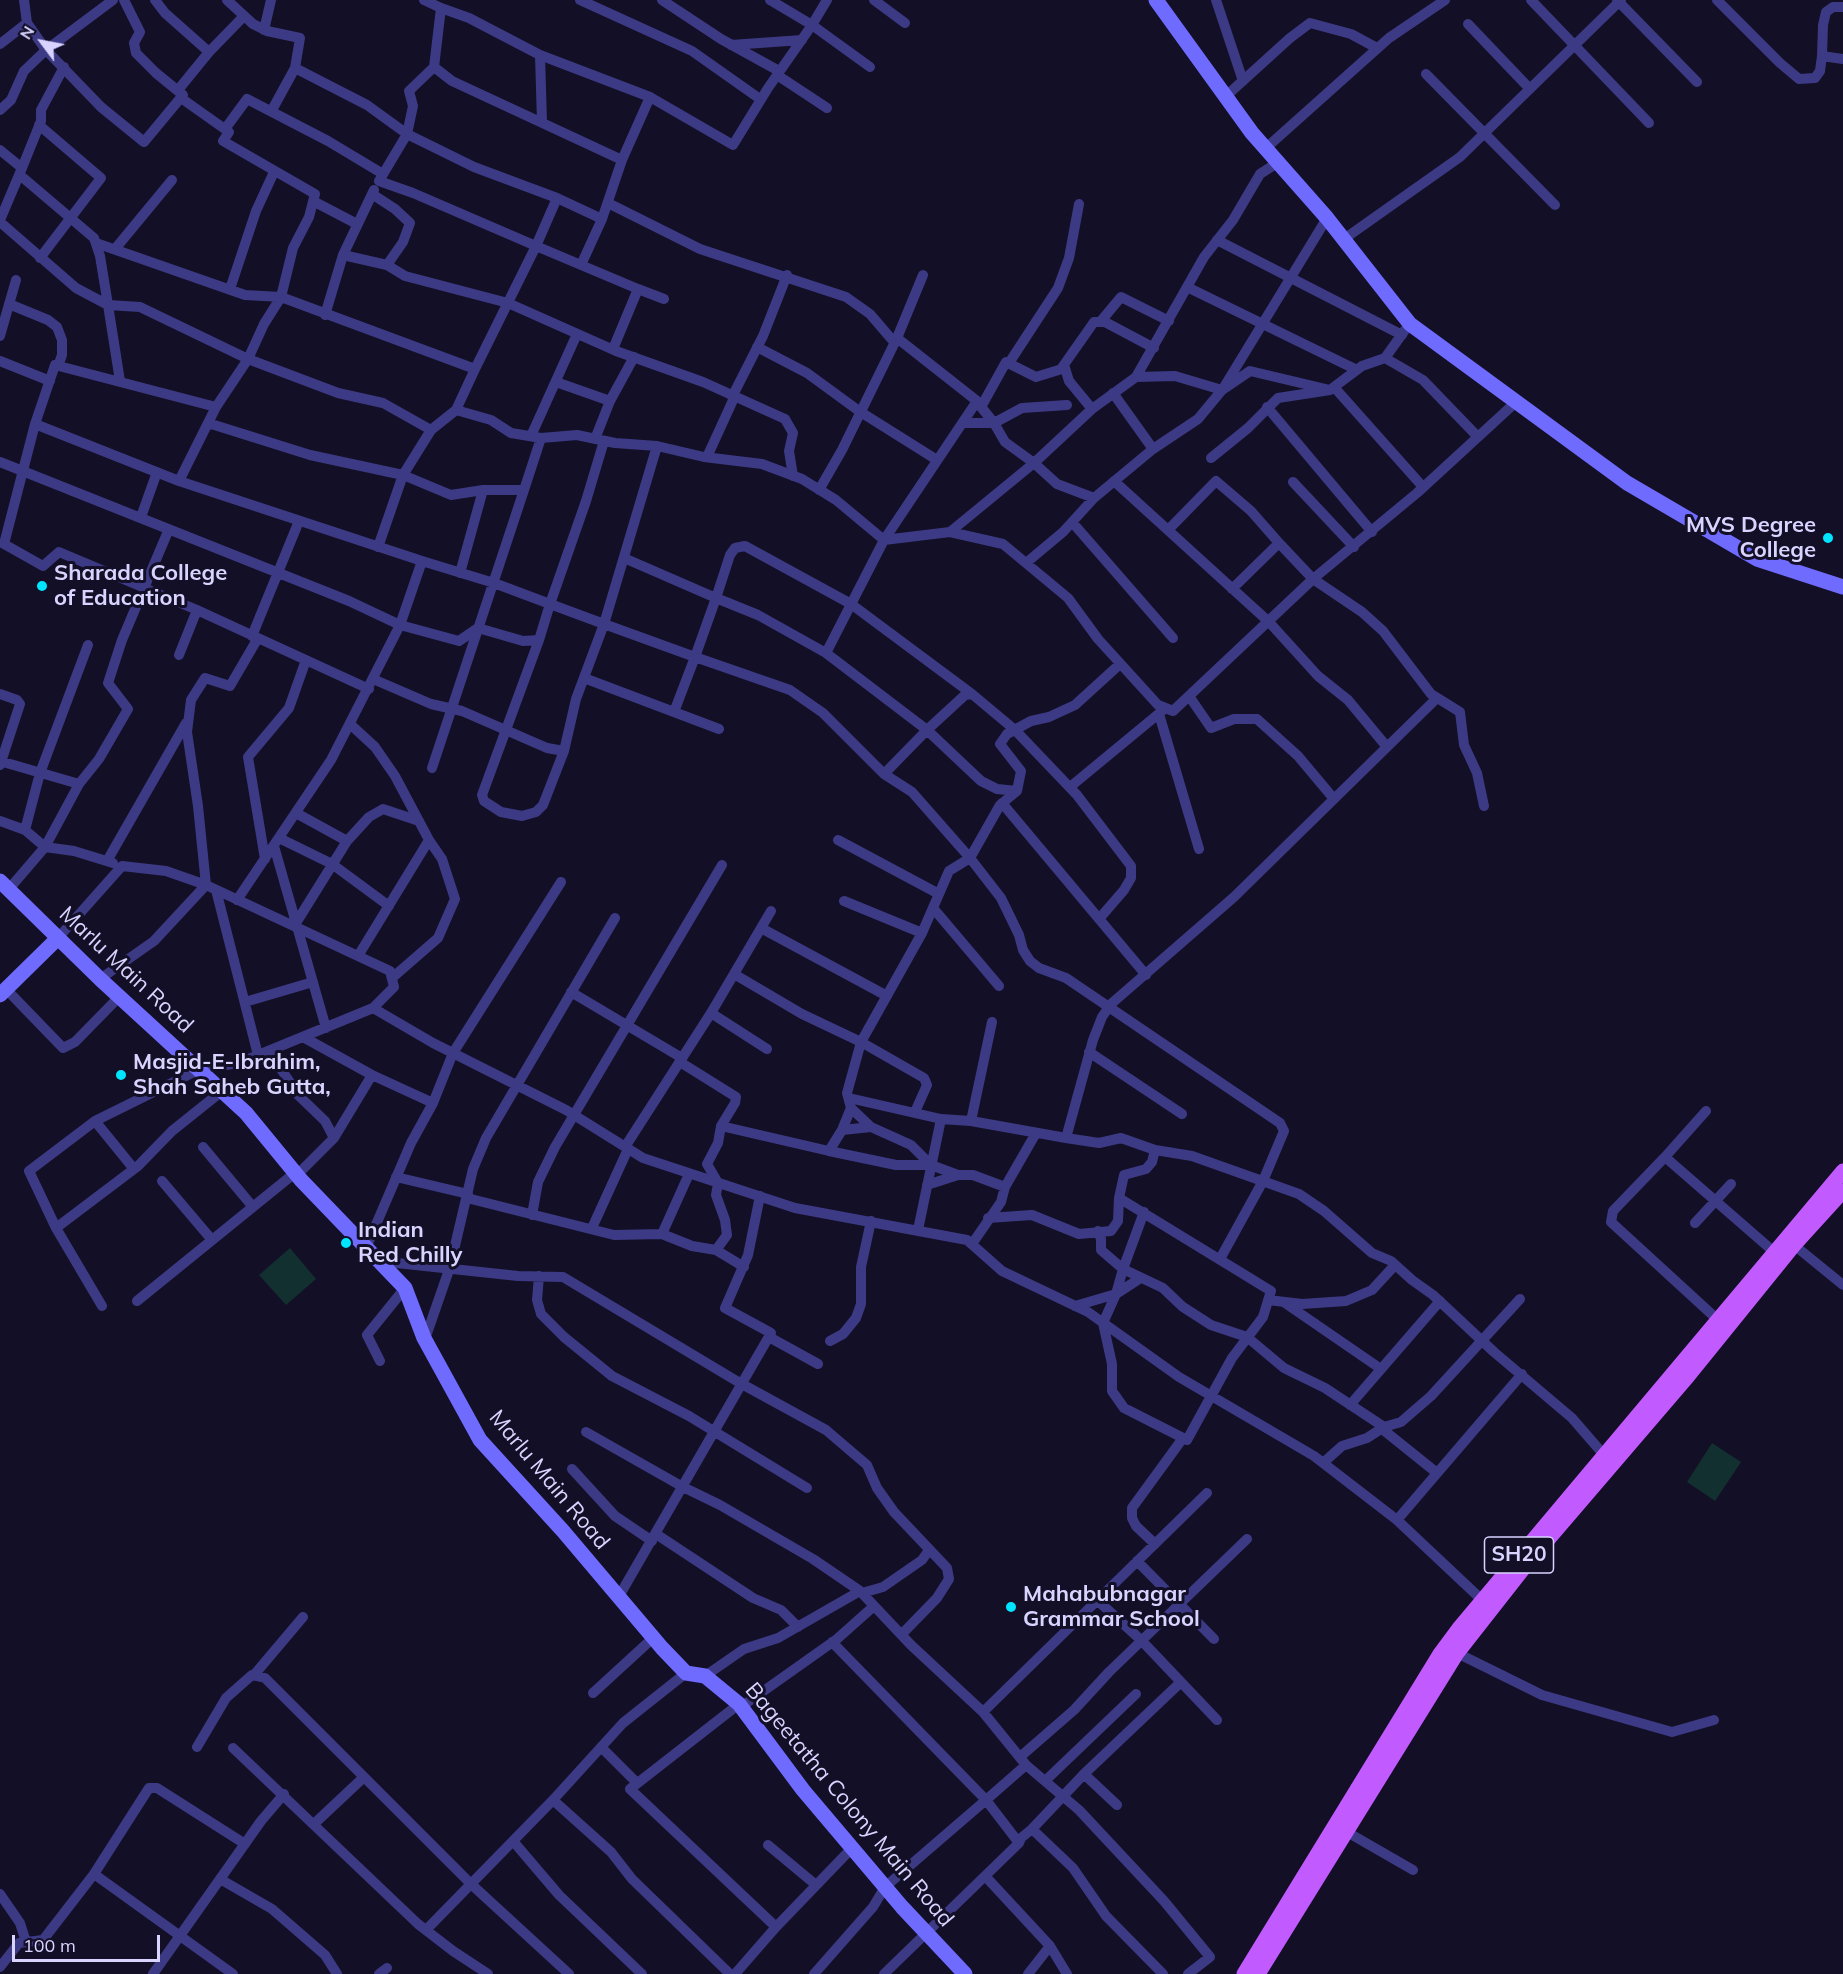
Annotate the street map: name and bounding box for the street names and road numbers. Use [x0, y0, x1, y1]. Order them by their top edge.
street label: Marlu Main Road [54, 901, 198, 1039]
street label: Marlu Main Road [483, 1405, 615, 1555]
road number: SH20 [1484, 1537, 1553, 1573]
street label: Bageetatha Colony Main Road [739, 1678, 959, 1932]

